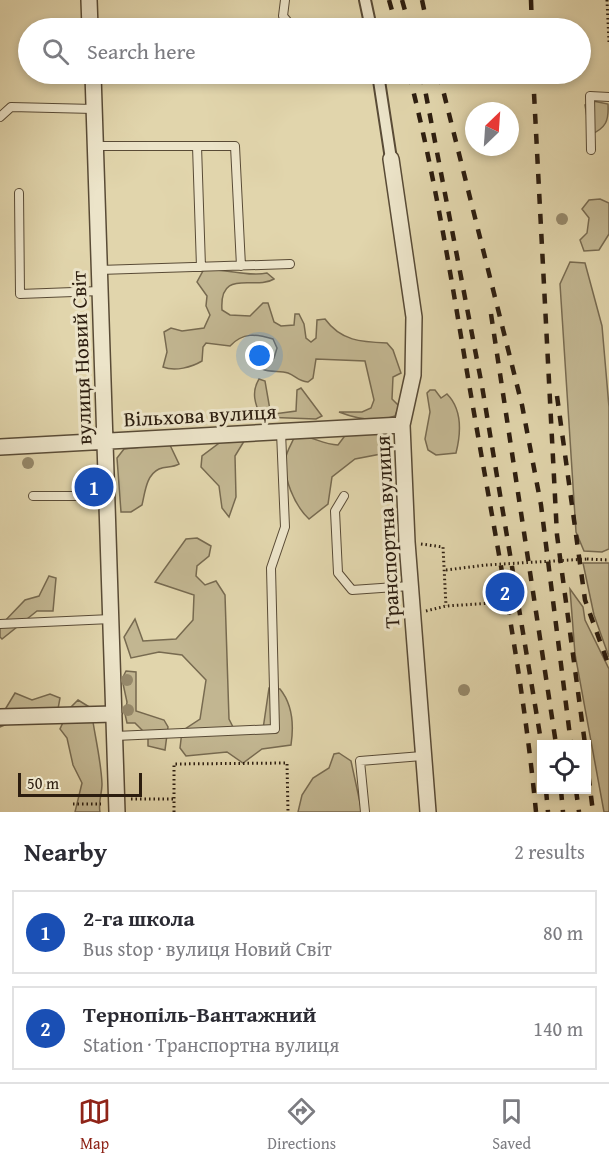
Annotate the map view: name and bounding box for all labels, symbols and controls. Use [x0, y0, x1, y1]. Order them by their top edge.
search box [18, 18, 591, 84]
icon: search [39, 35, 72, 68]
text: Search here [87, 35, 196, 67]
north arrow [465, 102, 519, 156]
street label: вулиця Новий Світ [62, 270, 100, 446]
your location [245, 341, 274, 370]
street label: Вільхова вулиця [123, 395, 278, 434]
street label: Транспортна вулиця [366, 434, 408, 629]
pin: 1 [74, 464, 113, 510]
pin: 2 [486, 570, 524, 614]
map controls [537, 740, 591, 794]
button: locate [537, 740, 591, 794]
scale bar [18, 770, 142, 798]
text: 50 m [27, 771, 59, 795]
text: Nearby [24, 832, 107, 871]
text: 2 results [514, 837, 585, 866]
text: 2-га школа [83, 902, 195, 934]
text: 1 [40, 918, 51, 947]
text: 80 m [543, 918, 583, 947]
text: Bus stop · вулиця Новий Світ [83, 934, 332, 963]
text: Тернопіль-Вантажний [83, 998, 316, 1030]
text: 2 [40, 1014, 51, 1043]
text: 140 m [533, 1014, 583, 1043]
text: Station · Транспортна вулиця [83, 1030, 339, 1059]
tab: Map [78, 1095, 111, 1155]
tab: Directions [267, 1095, 336, 1155]
tab: Saved [492, 1095, 531, 1155]

